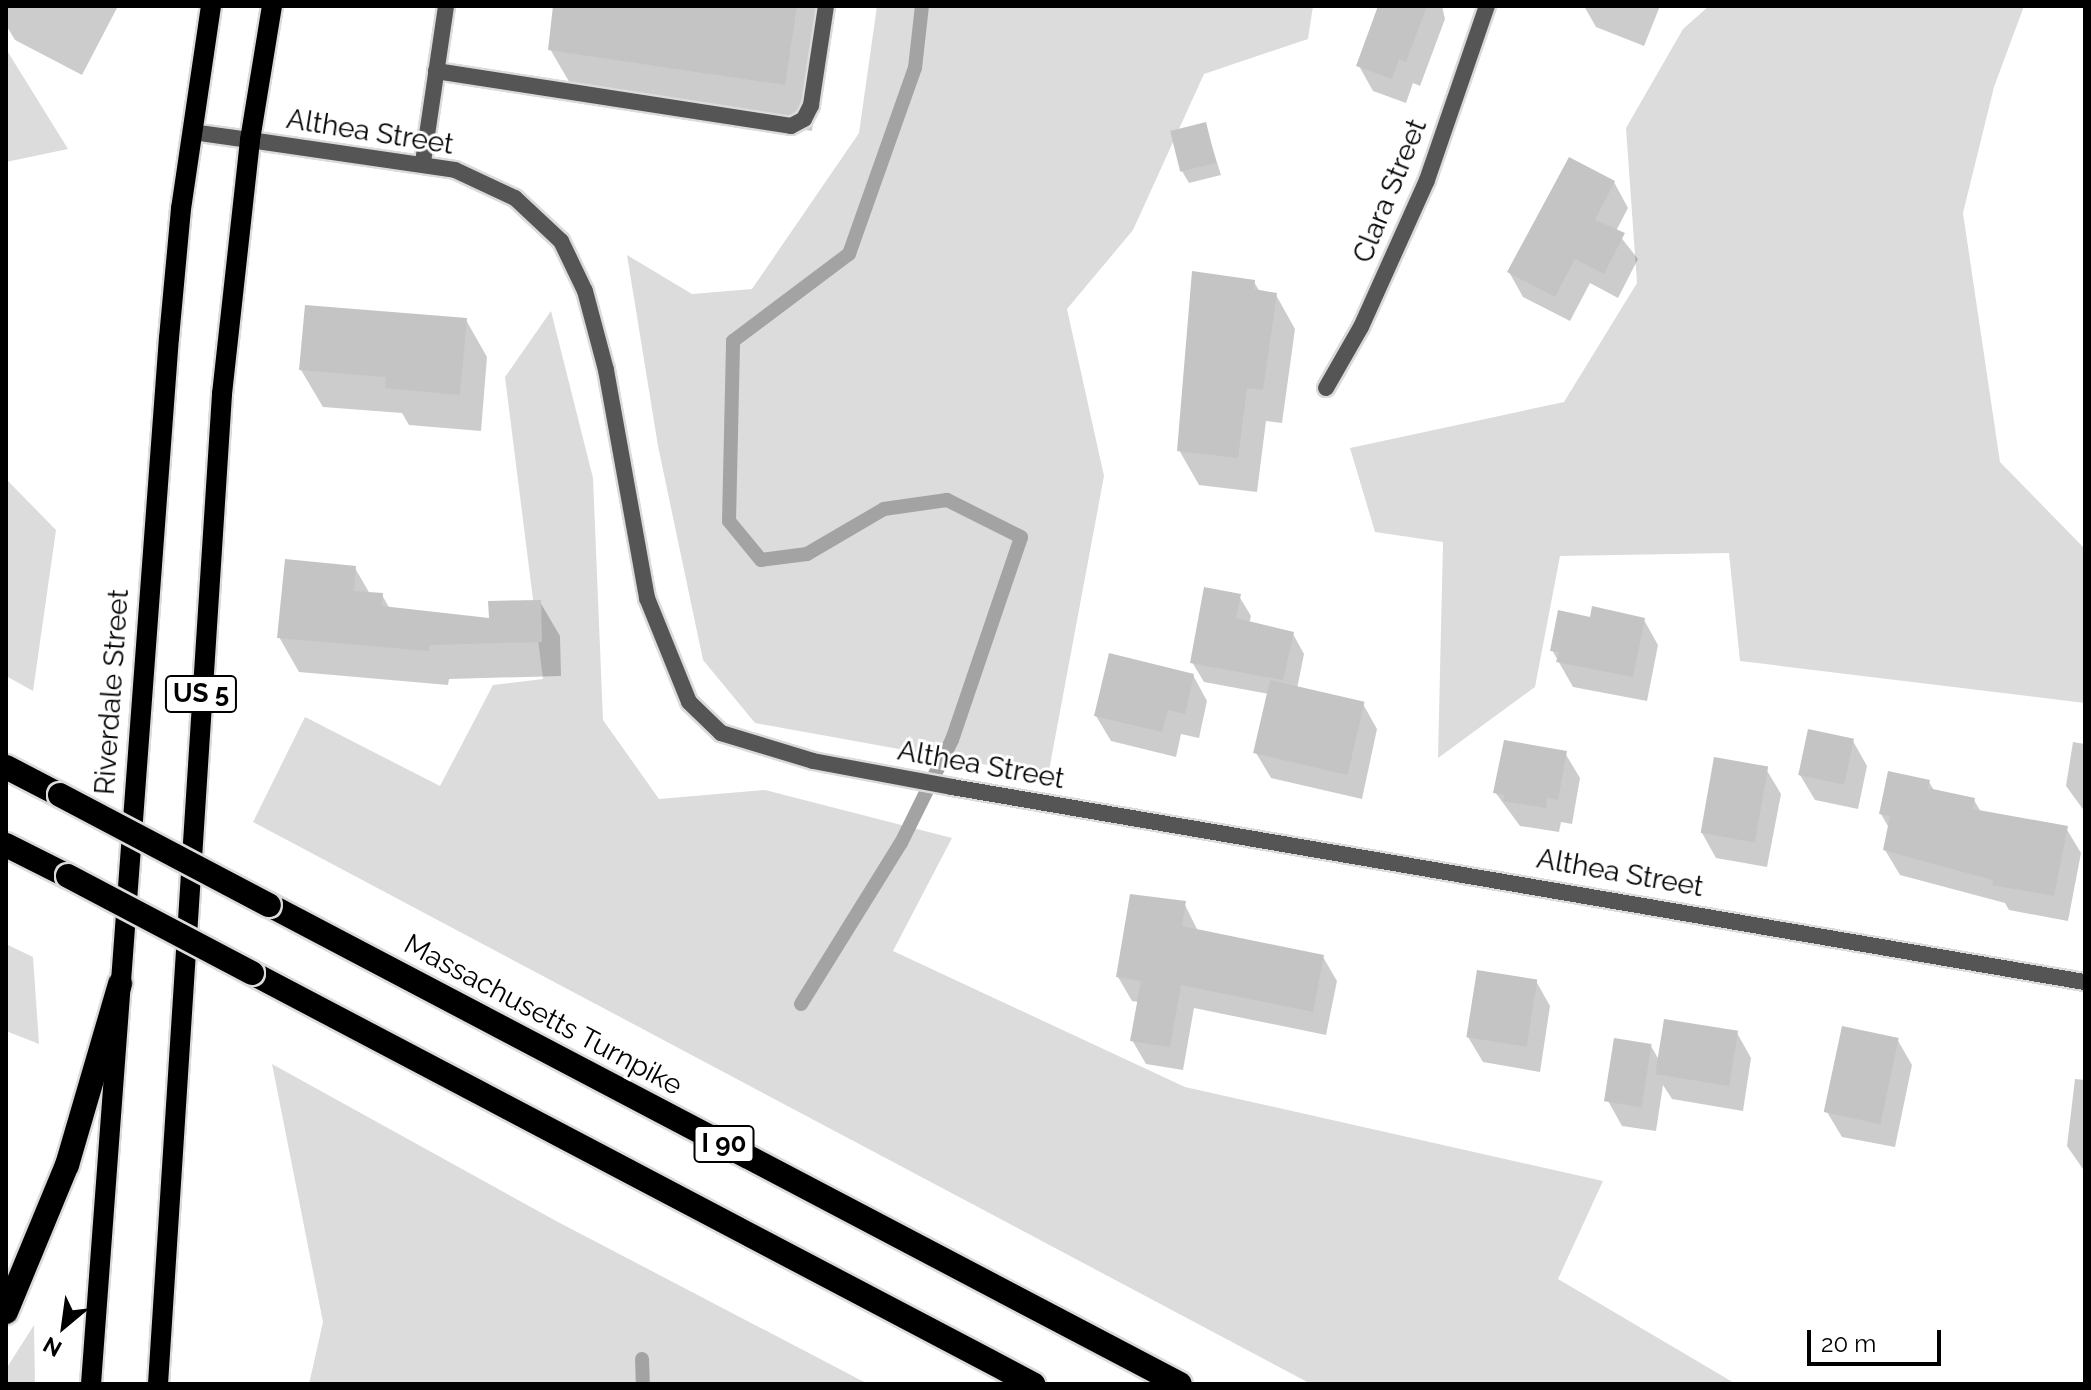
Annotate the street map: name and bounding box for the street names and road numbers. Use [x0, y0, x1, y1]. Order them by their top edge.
street label: Althea Street [284, 102, 456, 162]
street label: Clara Street [1346, 114, 1434, 268]
street label: Riverdale Street [88, 588, 136, 796]
road number: US 5 [163, 672, 239, 716]
street label: Althea Street [895, 734, 1067, 796]
street label: Althea Street [1534, 842, 1706, 904]
street label: Massachusetts Turnpike [398, 927, 688, 1103]
road number: I 90 [692, 1122, 756, 1166]

